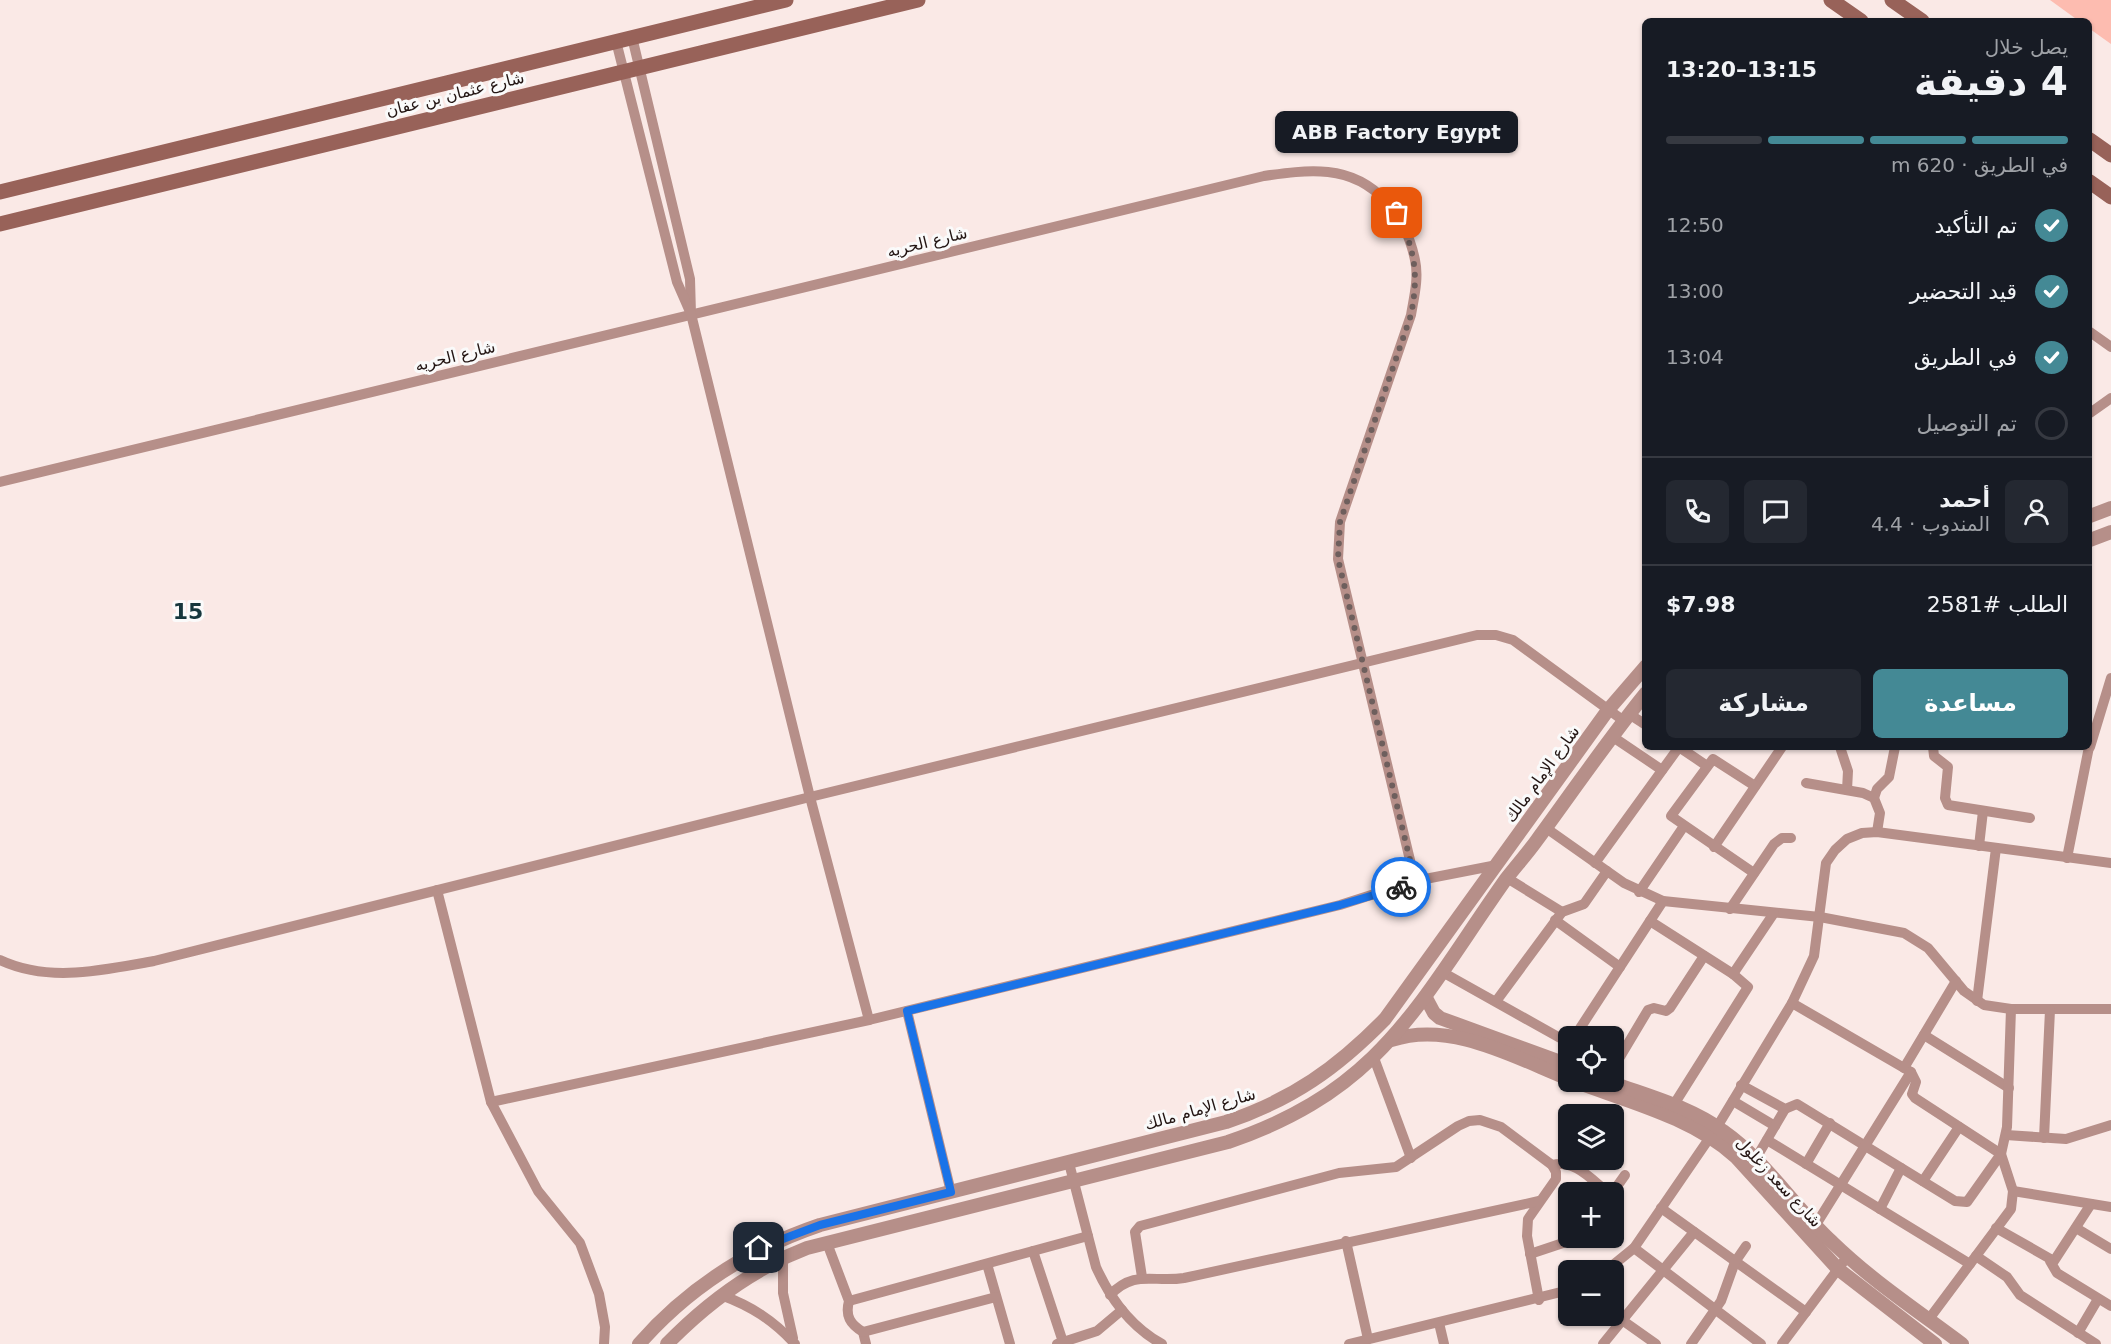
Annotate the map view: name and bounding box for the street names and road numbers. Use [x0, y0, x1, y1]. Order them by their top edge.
street label: شارع عثمان بن عفان [384, 68, 526, 121]
street label: شارع الحريه [885, 223, 969, 262]
street label: شارع الحريه [413, 337, 497, 376]
street label: شارع الإمام مالك [1501, 722, 1584, 826]
street label: شارع الإمام مالك [1142, 1084, 1258, 1135]
street label: شارع سعد زغلول [1732, 1133, 1826, 1232]

